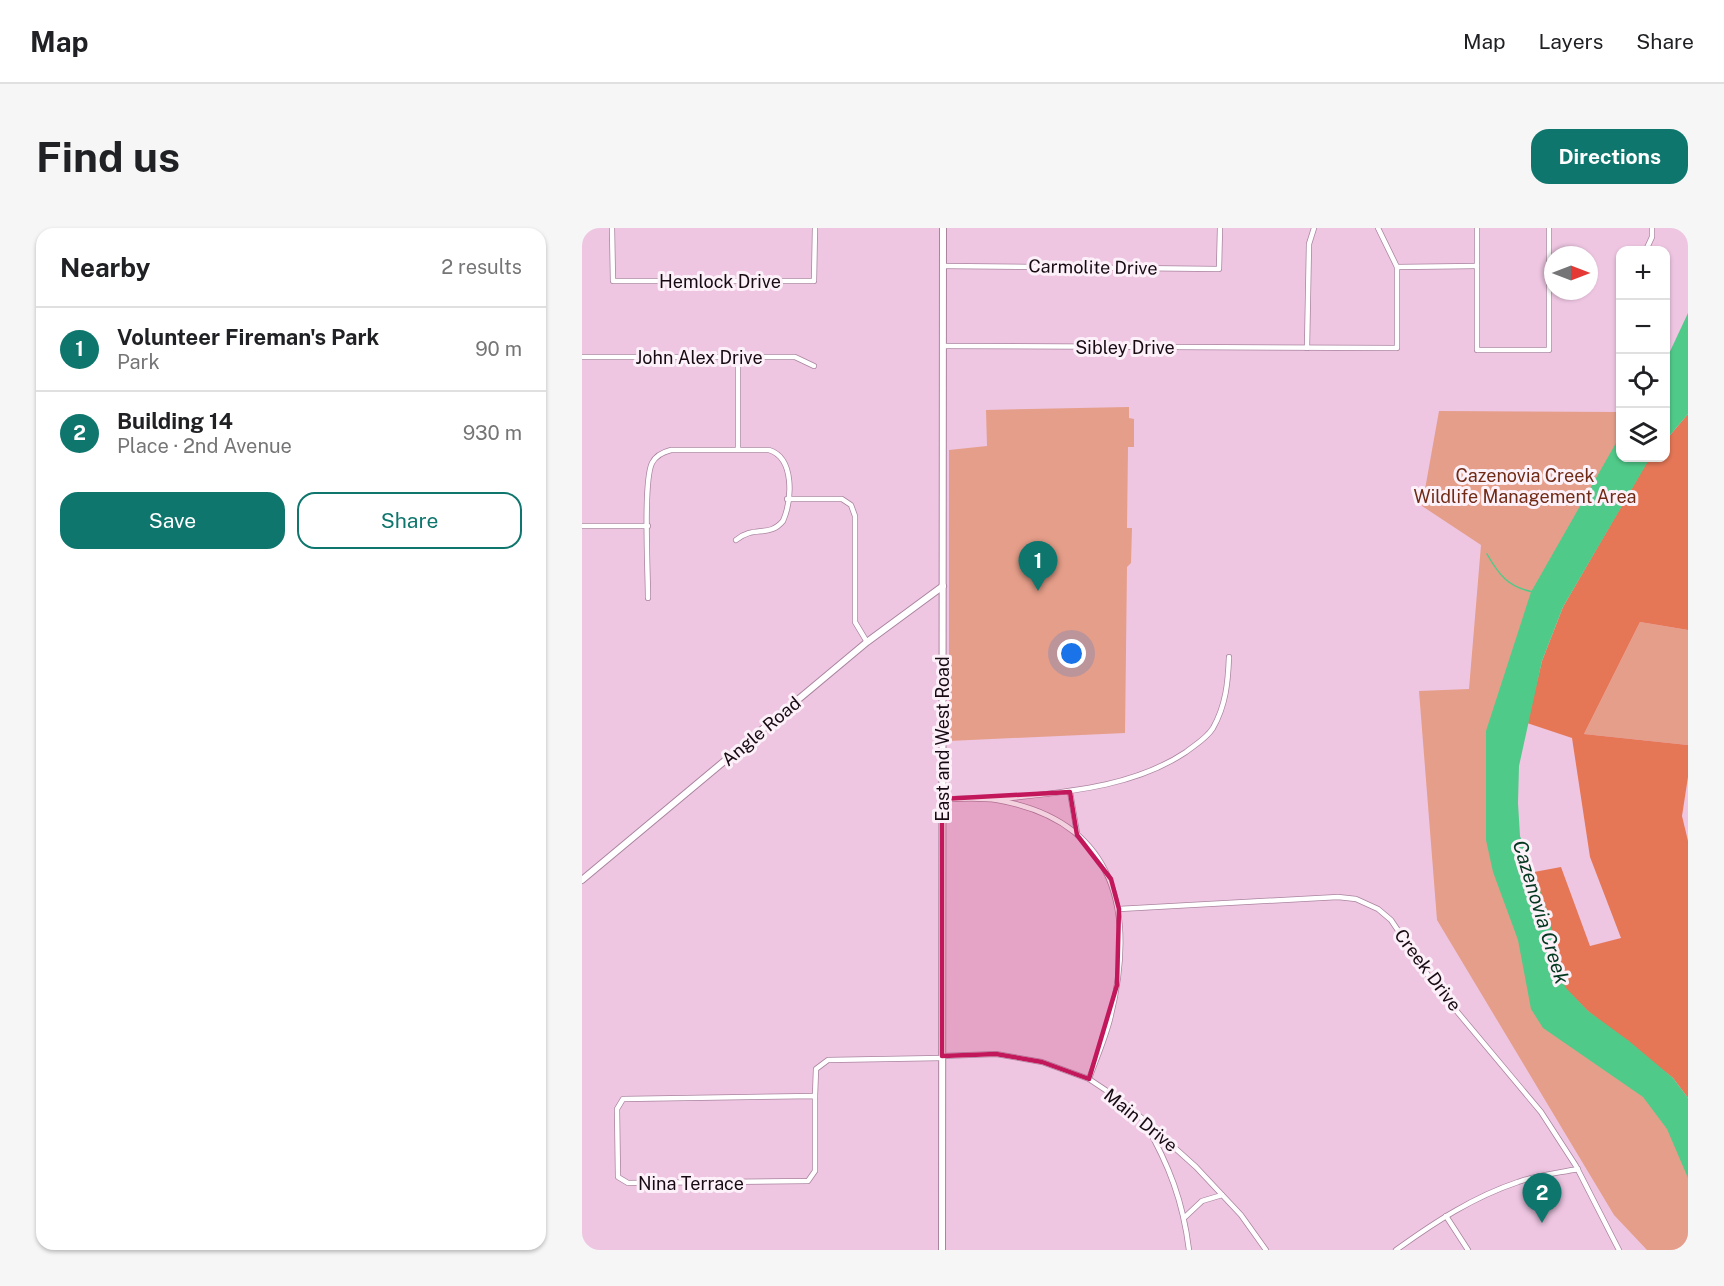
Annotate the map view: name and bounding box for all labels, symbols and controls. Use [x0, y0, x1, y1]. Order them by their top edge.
text: Map [30, 25, 89, 58]
text: Map [1463, 29, 1506, 54]
text: Layers [1539, 29, 1603, 54]
text: Share [1636, 29, 1694, 54]
button: Directions [1531, 129, 1688, 184]
text: Find us [36, 132, 180, 181]
north arrow [1544, 246, 1598, 300]
map controls [1616, 246, 1670, 462]
button: + [1616, 246, 1670, 300]
text: Nearby [60, 252, 150, 283]
text: 2 results [441, 255, 522, 279]
street label: Carmolite Drive [1028, 255, 1158, 279]
street label: Hemlock Drive [659, 271, 781, 292]
button: − [1616, 300, 1670, 354]
text: Volunteer Fireman's Park [117, 324, 379, 350]
text: 1 [75, 337, 84, 361]
text: 90 m [475, 337, 522, 361]
street label: Sibley Drive [1075, 337, 1175, 358]
street label: John Alex Drive [635, 347, 763, 368]
text: Park [117, 350, 160, 374]
button: locate [1616, 354, 1670, 408]
text: Building 14 [117, 408, 233, 434]
button: layers [1616, 408, 1670, 462]
text: 2 [73, 421, 86, 445]
text: 930 m [463, 421, 522, 445]
text: Place · 2nd Avenue [117, 434, 292, 458]
park label: Cazenovia Creek Wildlife Management Area [1414, 465, 1636, 507]
button: Save [60, 492, 285, 549]
button: Share [297, 492, 522, 549]
pin: 1 [1018, 542, 1058, 591]
your location [1057, 639, 1086, 668]
street label: East and West Road [932, 656, 953, 822]
street label: Angle Road [717, 692, 805, 770]
water label: Cazenovia Creek [1508, 837, 1574, 987]
street label: Creek Drive [1390, 925, 1466, 1015]
street label: Main Drive [1100, 1084, 1182, 1156]
street label: Nina Terrace [638, 1173, 744, 1194]
pin: 2 [1522, 1174, 1562, 1223]

